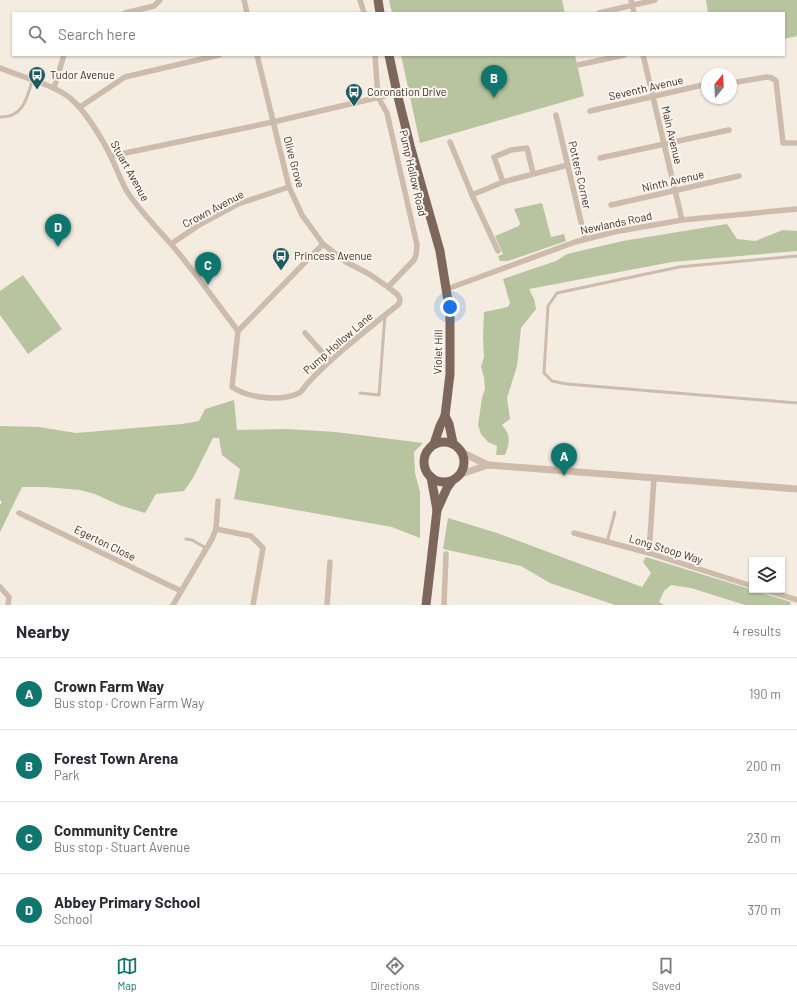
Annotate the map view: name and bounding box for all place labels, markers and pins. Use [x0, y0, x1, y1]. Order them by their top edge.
bus stop icon: Tudor Avenue [27, 65, 47, 90]
pin: B [481, 65, 507, 98]
place label: Tudor Avenue [50, 68, 115, 81]
bus stop icon: Coronation Drive [344, 82, 364, 107]
place label: Coronation Drive [367, 85, 447, 98]
pin: D [45, 214, 71, 247]
bus stop icon: Princess Avenue [271, 246, 291, 271]
place label: Princess Avenue [294, 249, 372, 262]
pin: C [195, 252, 221, 285]
pin: A [551, 443, 577, 476]

